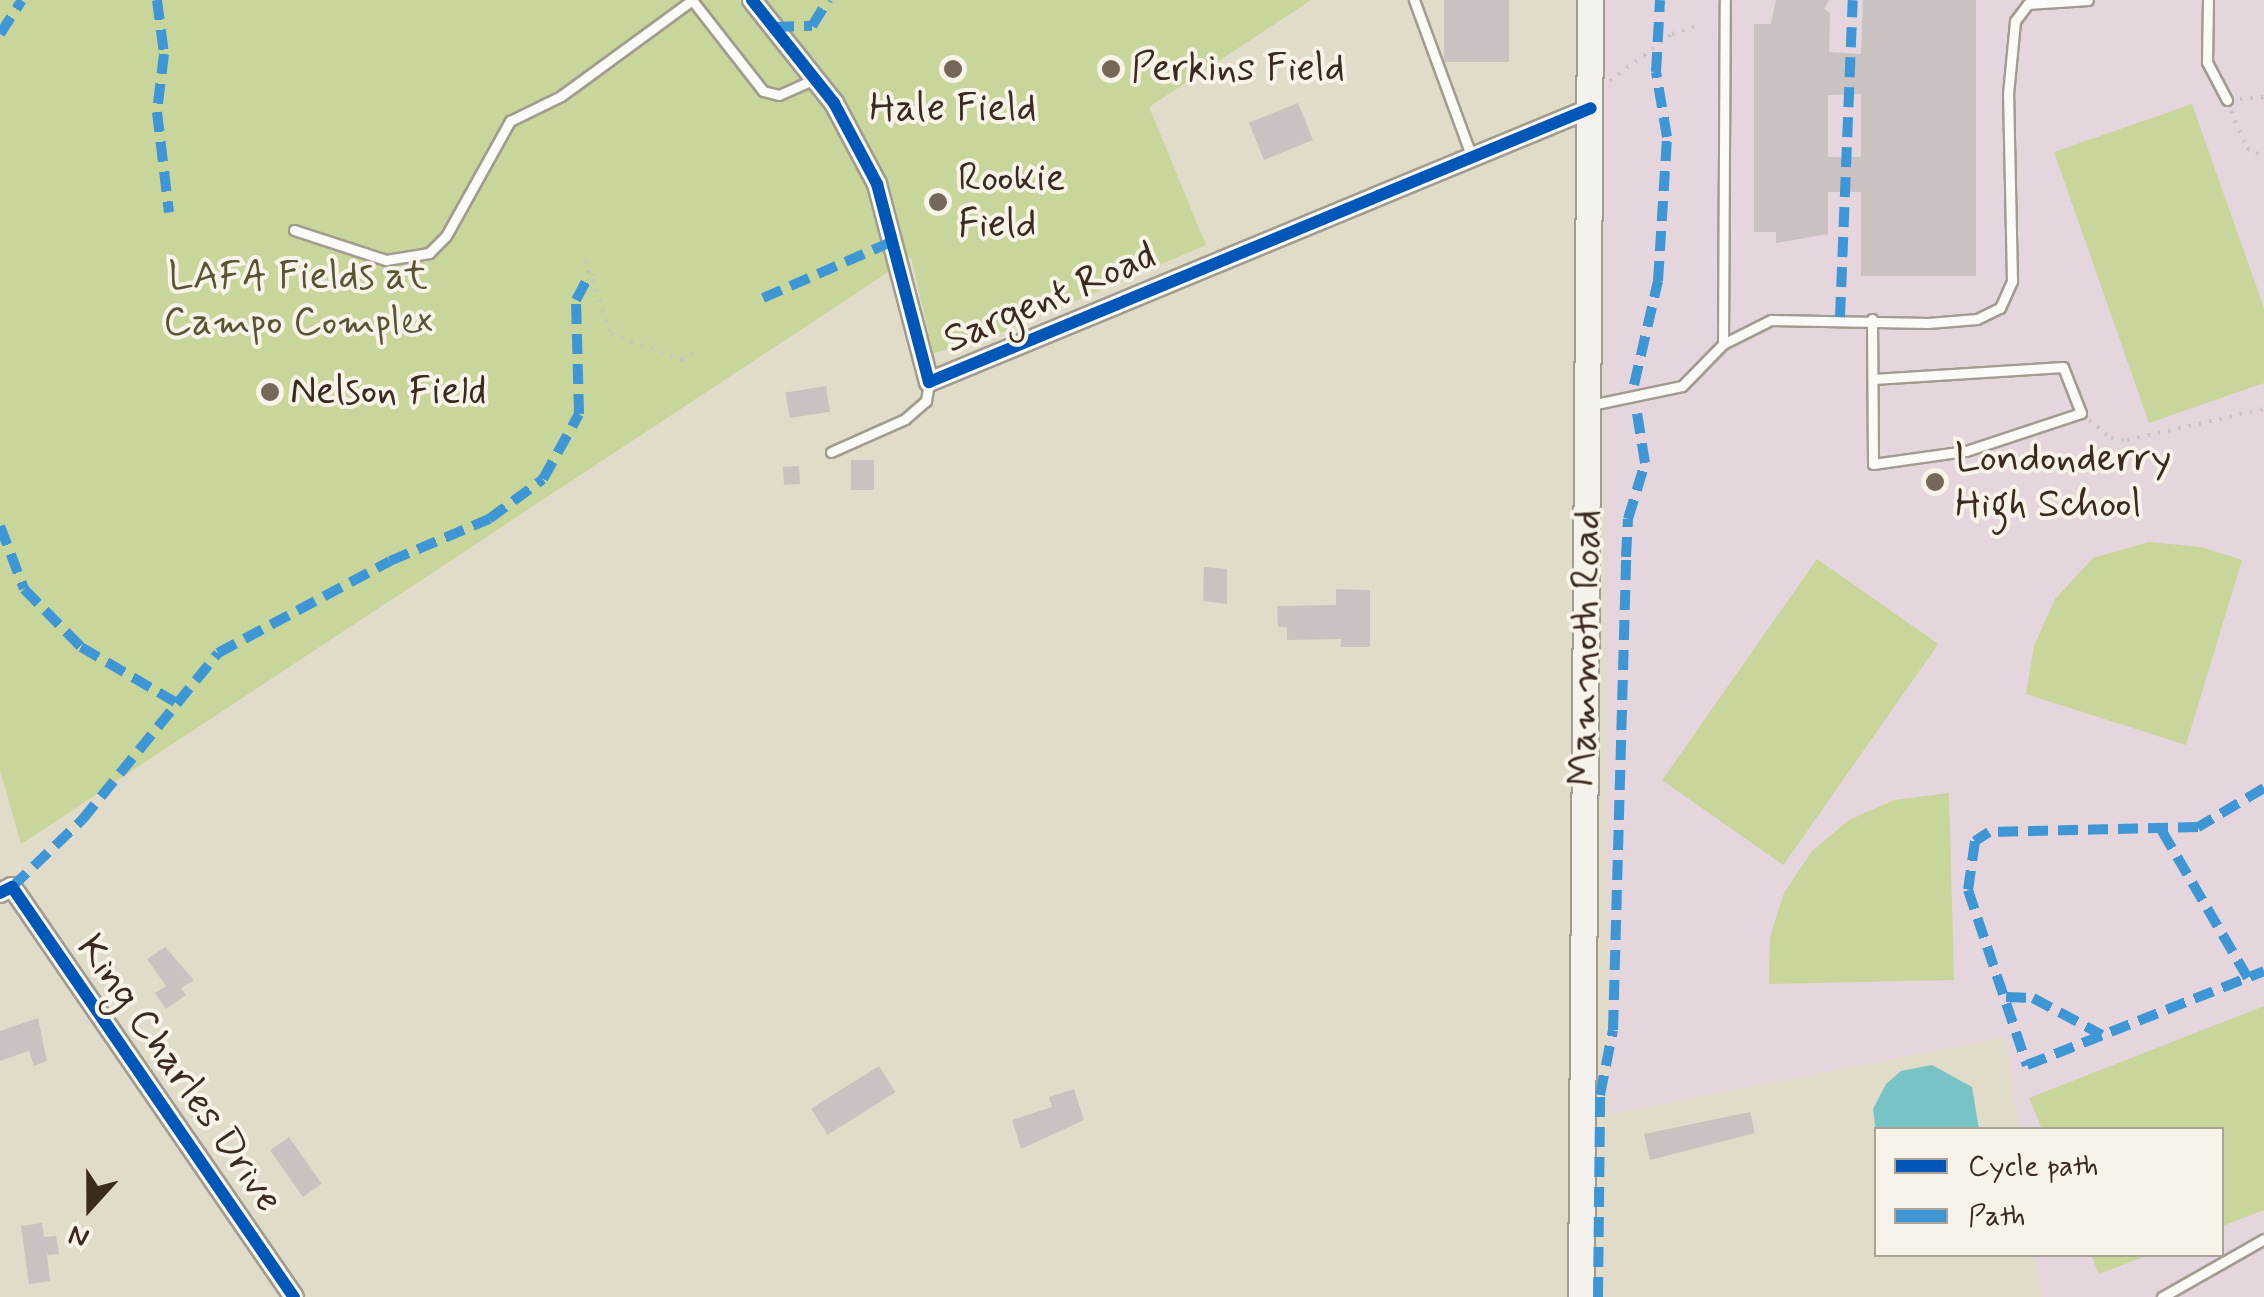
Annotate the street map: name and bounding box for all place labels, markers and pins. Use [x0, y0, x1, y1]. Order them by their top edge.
place label: Perkins Field [1131, 45, 1344, 93]
marker: Hale Field [942, 58, 964, 80]
marker: Perkins Field [1100, 58, 1122, 80]
place label: Hale Field [870, 85, 1036, 133]
place label: Rookie Field [958, 155, 1065, 249]
marker: Rookie Field [927, 191, 949, 213]
place label: Nelson Field [290, 368, 487, 416]
marker: Nelson Field [259, 381, 281, 403]
place label: Londonderry High School [1955, 435, 2171, 529]
marker: Londonderry High School [1924, 471, 1946, 493]

